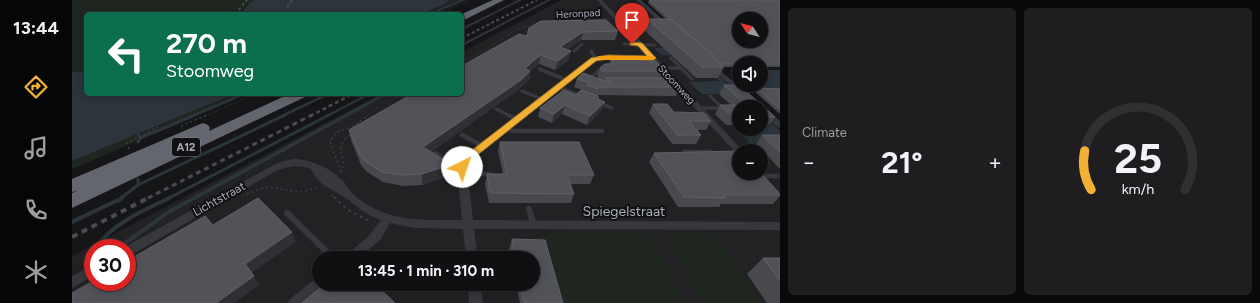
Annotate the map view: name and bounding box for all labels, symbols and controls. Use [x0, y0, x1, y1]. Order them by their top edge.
pin [615, 3, 649, 44]
street label: Heronpad [555, 6, 601, 21]
icon: arrive [621, 9, 643, 31]
north arrow [732, 12, 768, 48]
map controls [732, 12, 768, 180]
text: 13:44 [13, 17, 59, 39]
text: 270 m [166, 26, 247, 60]
icon: left [100, 28, 152, 80]
button: sound [732, 56, 768, 92]
text: Stoomweg [166, 60, 254, 82]
street label: Stoomweg [655, 62, 698, 107]
icon: directions [22, 73, 50, 101]
button: + [732, 100, 768, 136]
text: Climate [802, 125, 847, 140]
text: 25 [1114, 132, 1162, 182]
icon: music [22, 134, 50, 162]
road number: A12 [172, 138, 200, 156]
button: − [732, 144, 768, 180]
text: 21° [881, 144, 923, 181]
position arrow [441, 146, 483, 188]
text: − [802, 149, 816, 176]
text: + [988, 149, 1002, 176]
street label: Lichtstraat [190, 179, 248, 219]
text: km/h [1122, 179, 1154, 197]
icon: phone [22, 196, 50, 224]
street label: Spiegelstraat [583, 203, 665, 220]
speed limit sign: 30 [84, 239, 136, 291]
icon: climate [22, 258, 50, 286]
text: 13:45 · 1 min · 310 m [358, 262, 494, 280]

